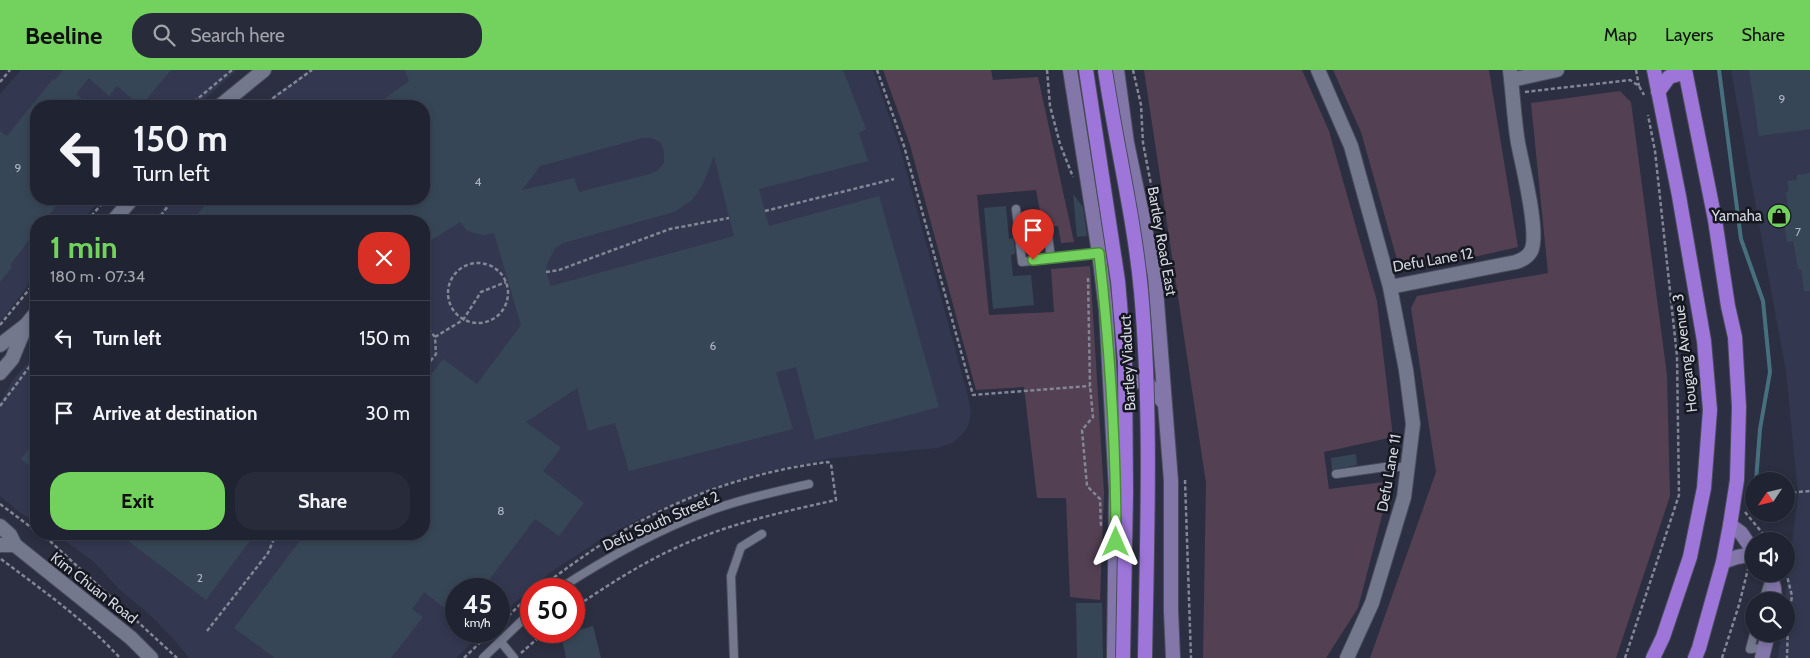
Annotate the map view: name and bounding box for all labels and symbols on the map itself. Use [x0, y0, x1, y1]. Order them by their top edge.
house number: 9 [1779, 91, 1786, 106]
house number: 9 [15, 160, 22, 175]
house number: 4 [475, 174, 482, 189]
street label: Bartley Road East [1144, 185, 1180, 297]
shop icon: Yamaha [1766, 203, 1792, 229]
place label: Yamaha [1711, 207, 1763, 225]
pin [1012, 209, 1054, 260]
house number: 7 [1795, 224, 1801, 239]
street label: Defu Lane 12 [1391, 244, 1475, 276]
street label: Hougang Avenue 3 [1669, 293, 1701, 413]
street label: Bartley Viaduct [1116, 314, 1140, 412]
house number: 6 [710, 338, 717, 353]
street label: Defu Lane 11 [1373, 433, 1405, 513]
north arrow [1745, 472, 1795, 522]
street label: Defu South Street 2 [600, 487, 722, 555]
house number: 8 [497, 503, 505, 518]
position arrow [1089, 515, 1141, 567]
street label: Kim Chuan Road [47, 548, 141, 628]
house number: 2 [197, 570, 203, 585]
speed limit sign: 50 [520, 578, 585, 643]

